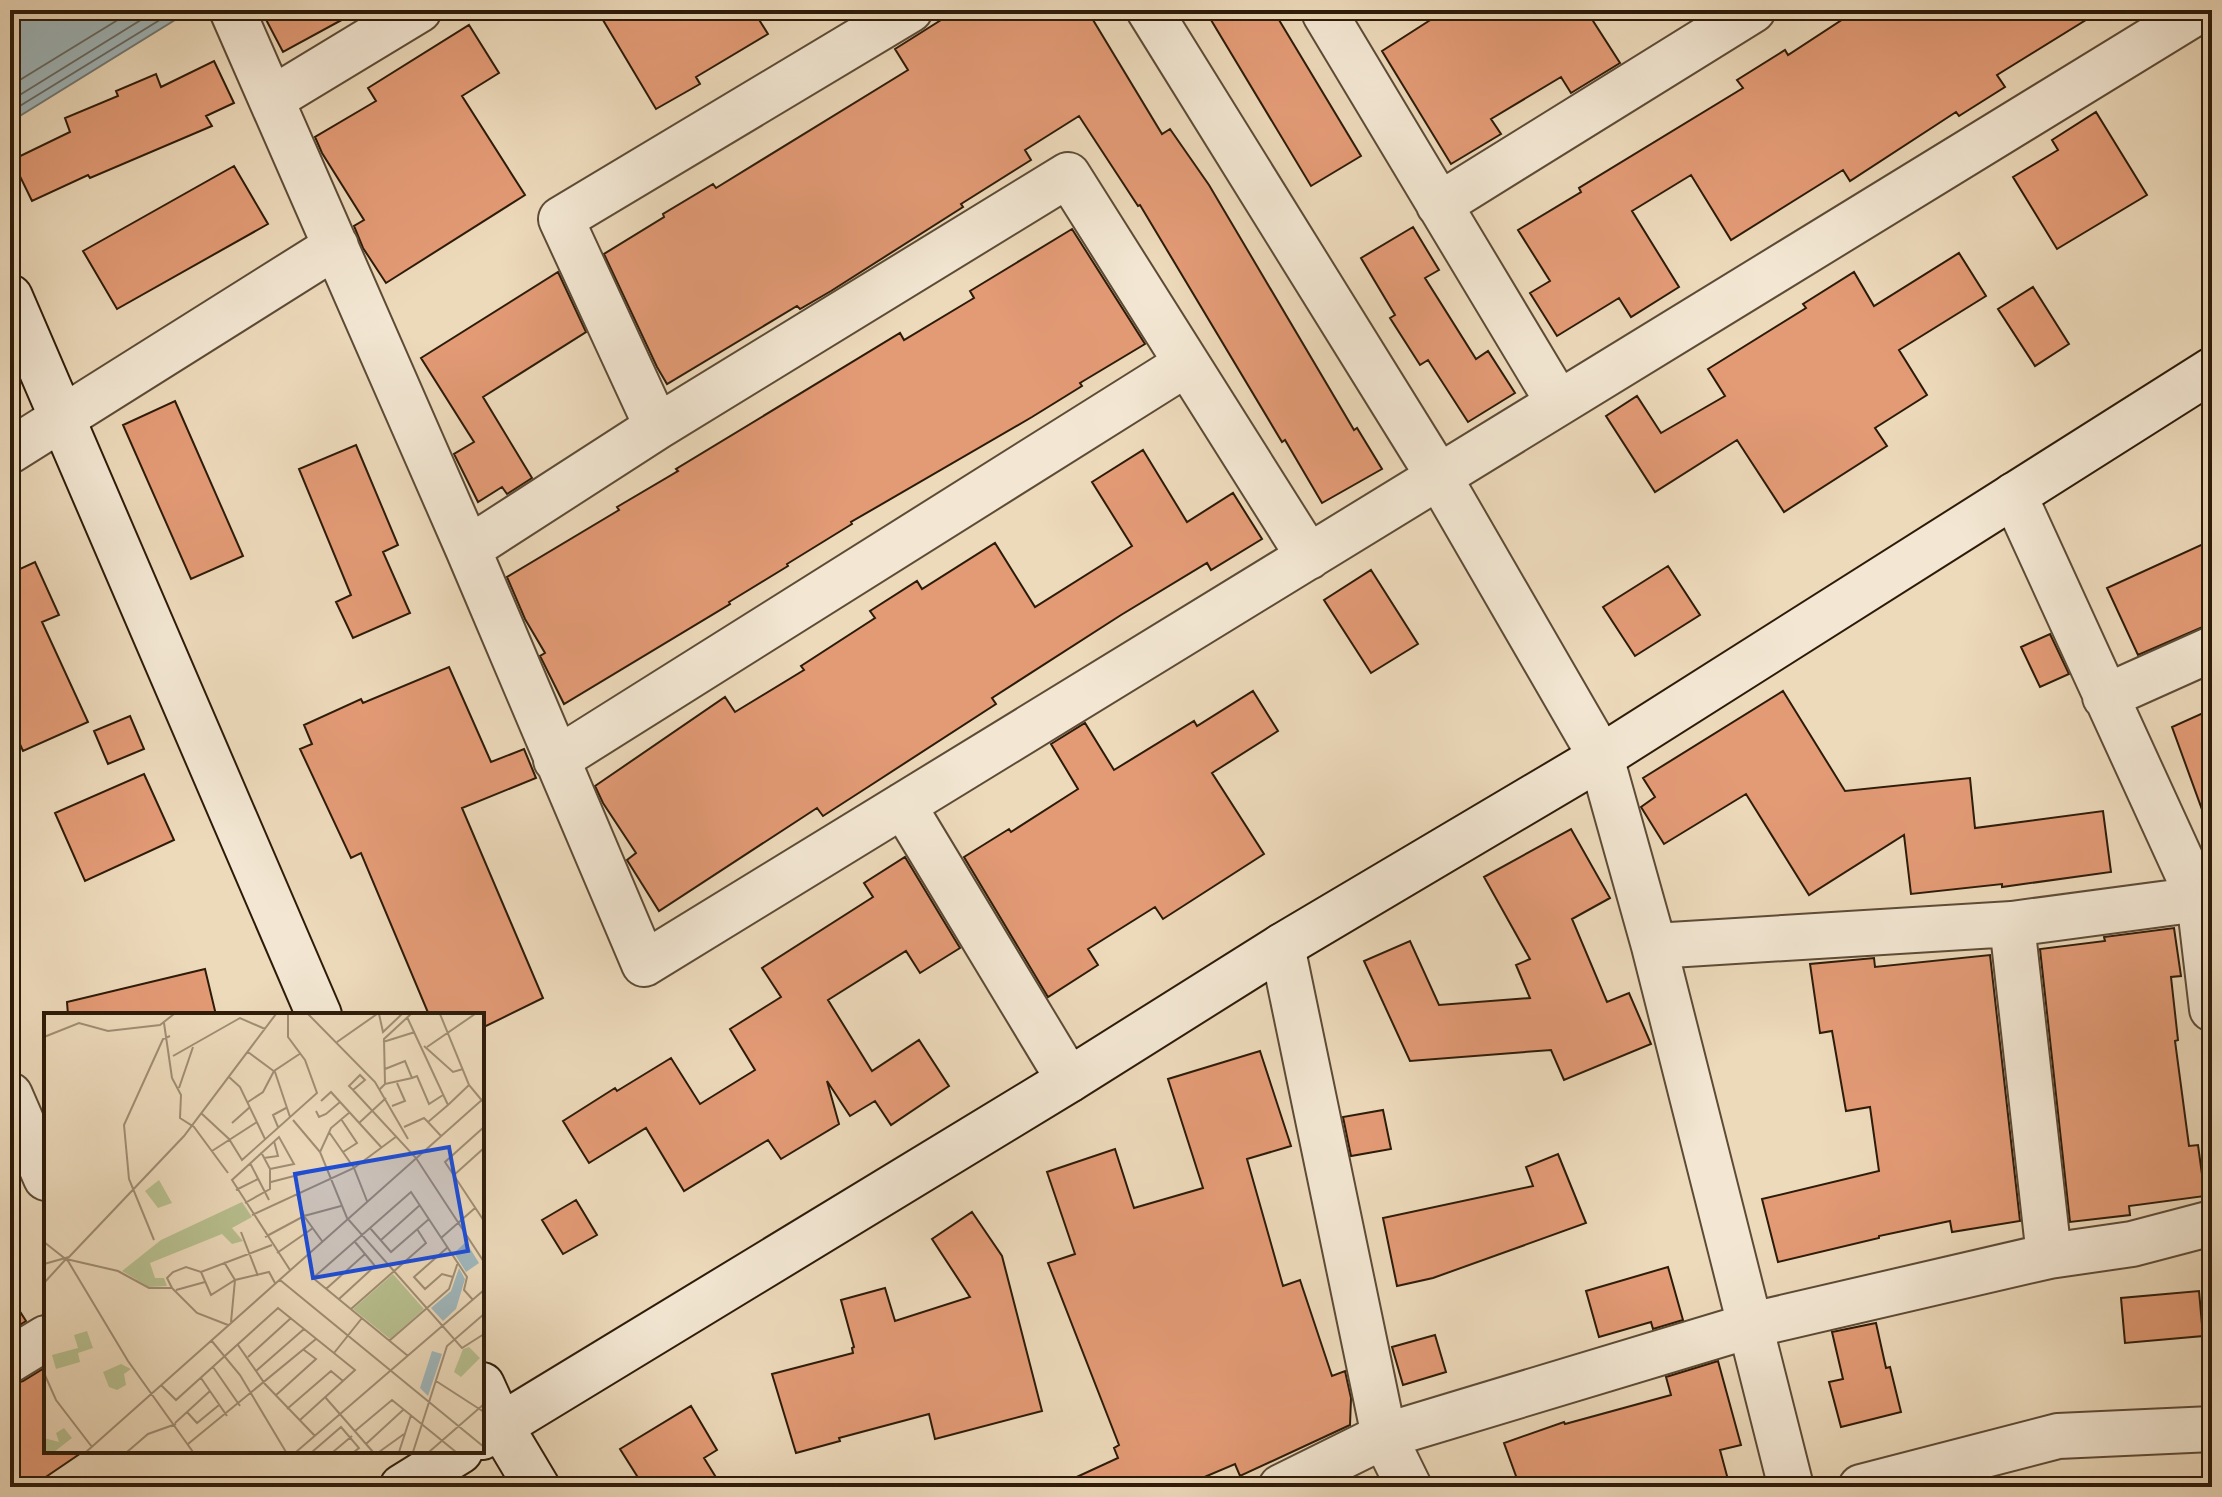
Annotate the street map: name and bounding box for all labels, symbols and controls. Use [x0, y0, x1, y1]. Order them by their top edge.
inset map [44, 1013, 484, 1453]

